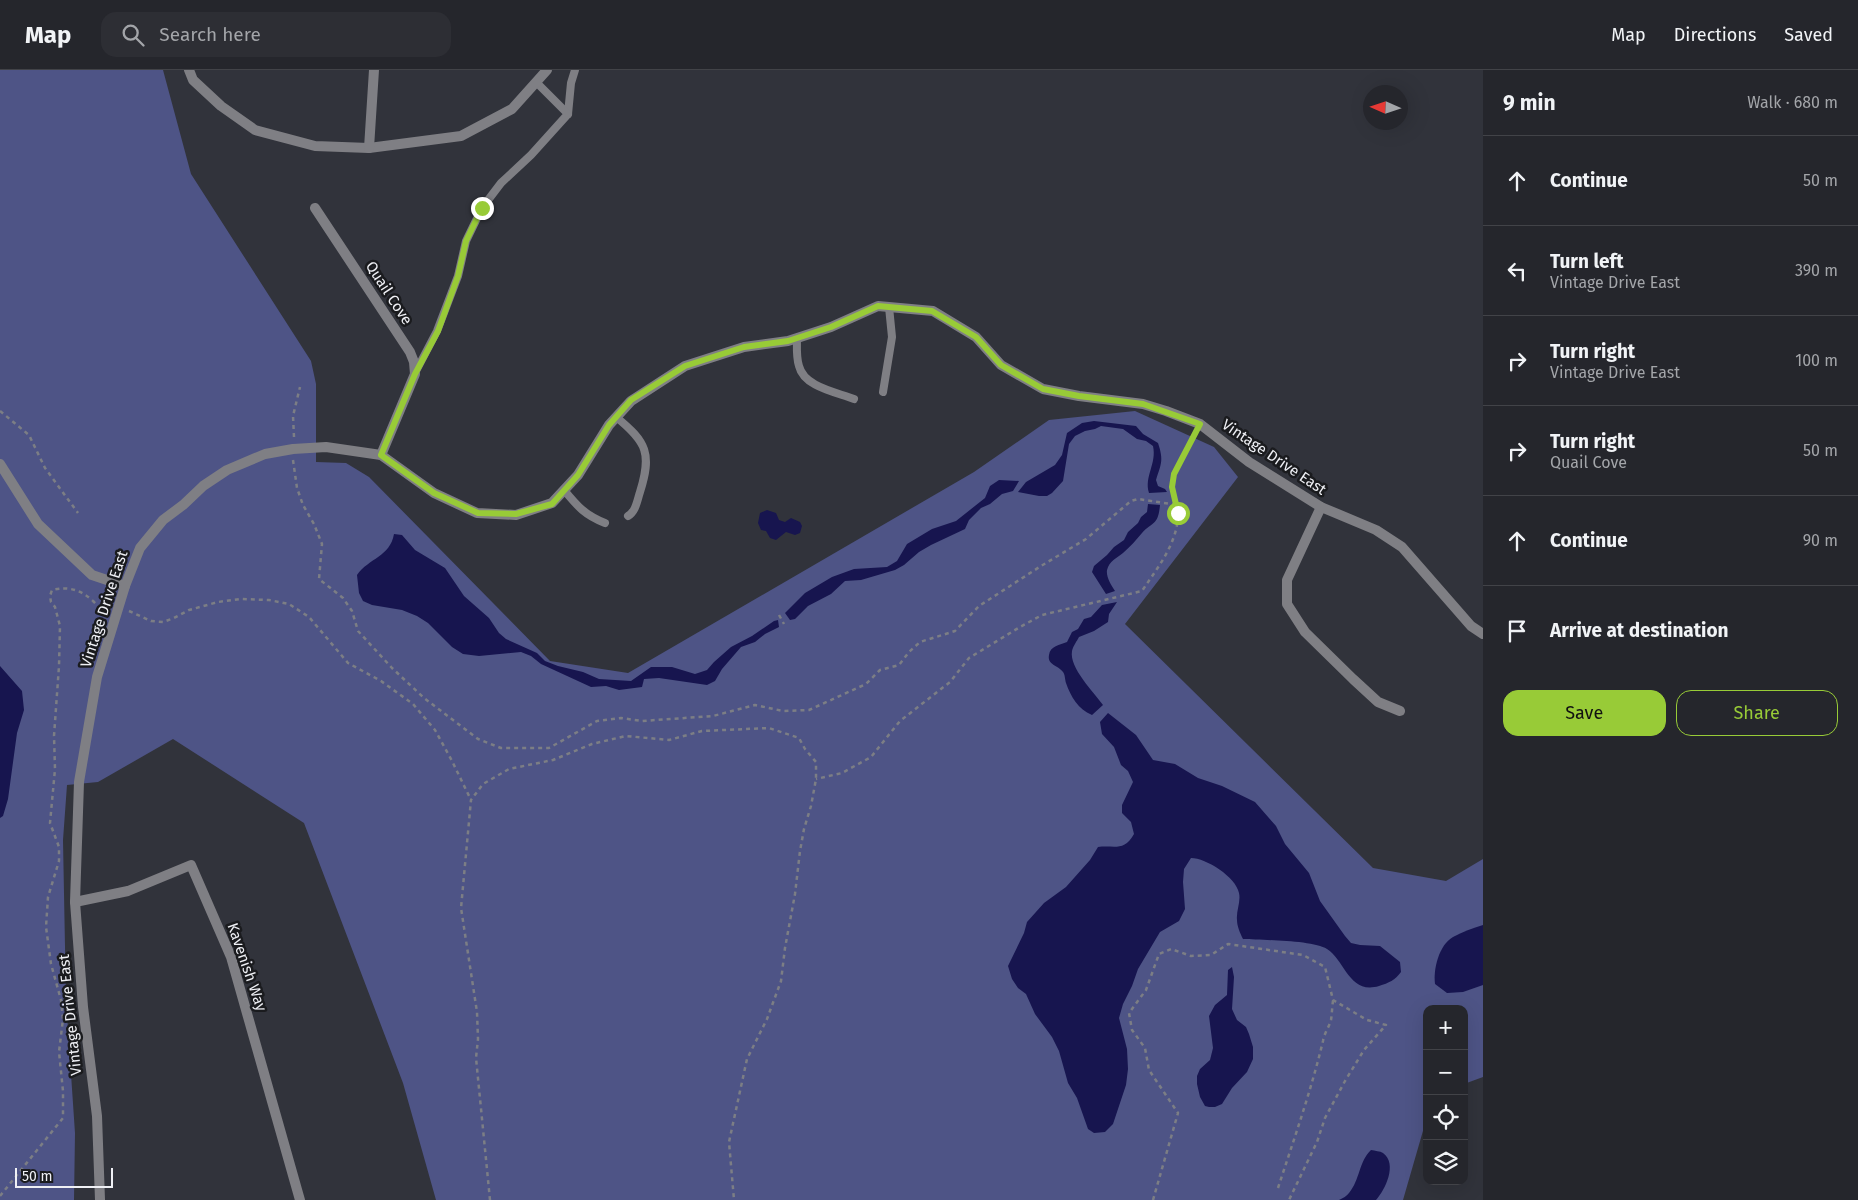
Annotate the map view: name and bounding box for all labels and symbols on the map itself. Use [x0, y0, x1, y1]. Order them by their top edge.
north arrow [1363, 85, 1408, 130]
route end [471, 197, 494, 220]
street label: Quail Cove [362, 258, 416, 328]
street label: Vintage Drive East [1218, 415, 1330, 499]
route start [1167, 502, 1190, 525]
street label: Vintage Drive East [77, 548, 132, 670]
street label: Kavenish Way [223, 920, 271, 1014]
street label: Vintage Drive East [55, 953, 85, 1077]
scale bar [15, 1165, 112, 1188]

